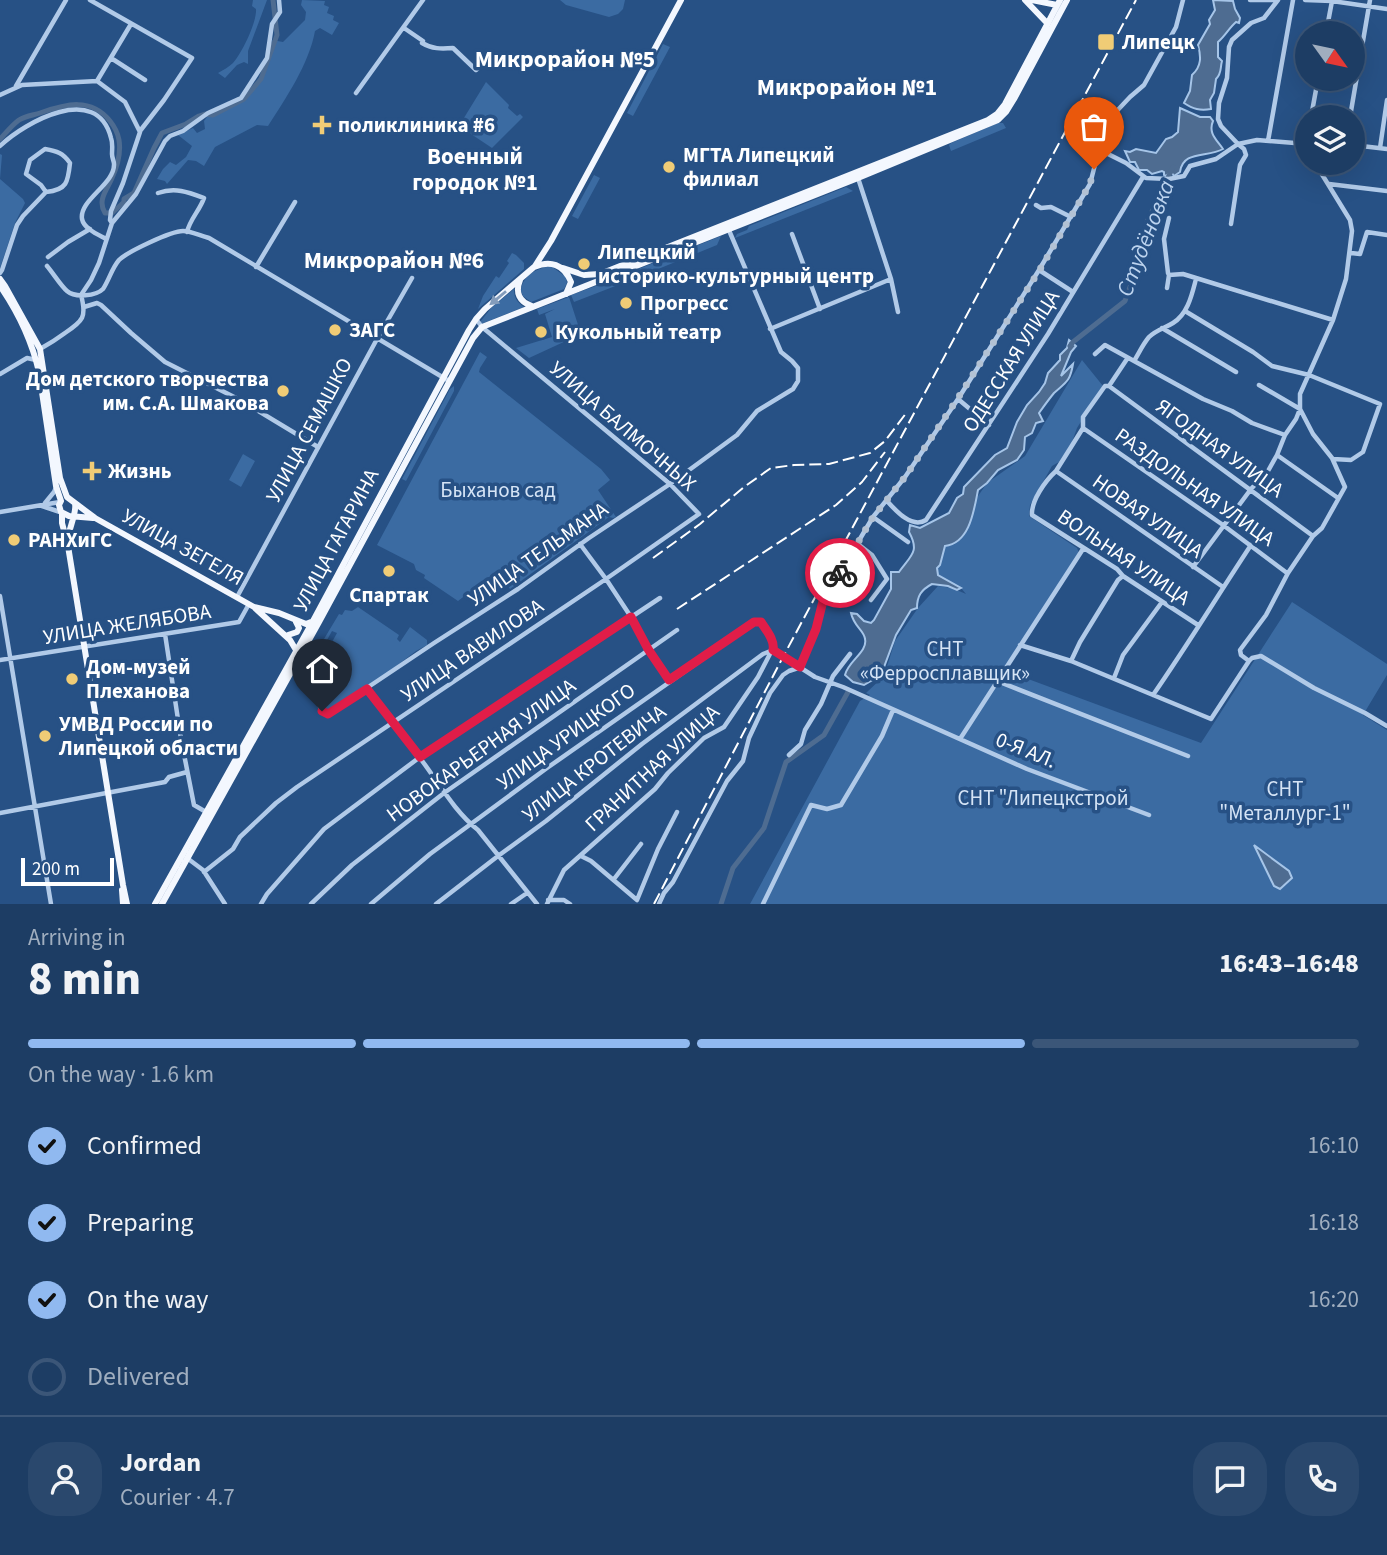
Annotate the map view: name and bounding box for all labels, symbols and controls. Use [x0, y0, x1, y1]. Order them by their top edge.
north arrow [1295, 21, 1365, 91]
map controls [1295, 21, 1365, 175]
place label: Липецк [1121, 27, 1195, 57]
marker: Липецк [1096, 32, 1116, 52]
district label: Микрорайон №5 [475, 42, 655, 77]
district label: Микрорайон №1 [757, 70, 937, 105]
pin [1064, 97, 1124, 169]
button: layers [1295, 105, 1365, 175]
icon: bag [1075, 108, 1113, 146]
place label: поликлиника #6 [338, 110, 495, 140]
marker: поликлиника #6 [312, 115, 332, 135]
district label: Военный городок №1 [412, 140, 538, 199]
place label: МГТА Липецкий филиал [683, 140, 835, 194]
marker: МГТА Липецкий филиал [661, 159, 677, 175]
water label: Студёновка [1108, 175, 1183, 301]
place label: Липецкий историко-культурный центр [597, 237, 874, 291]
district label: Микрорайон №6 [304, 243, 484, 278]
marker: Липецкий историко-культурный центр [576, 256, 592, 272]
street label: ОДЕССКАЯ УЛИЦА [955, 284, 1067, 438]
place label: Прогресс [640, 288, 729, 318]
one-way arrow [489, 290, 507, 306]
marker: Прогресс [618, 295, 634, 311]
place label: ЗАГС [349, 315, 395, 345]
place label: Кукольный театр [555, 317, 722, 347]
marker: ЗАГС [327, 322, 343, 338]
marker: Кукольный театр [533, 324, 549, 340]
street label: УЛИЦА СЕМАШКО [258, 352, 360, 508]
street label: УЛИЦА БАЛМОЧНЫХ [543, 354, 703, 498]
place label: Дом детского творчества им. С.А. Шмакова [26, 364, 269, 418]
marker: Дом детского творчества им. С.А. Шмакова [275, 383, 291, 399]
street label: ЯГОДНАЯ УЛИЦА [1150, 391, 1291, 505]
street label: РАЗДОЛЬНАЯ УЛИЦА [1109, 421, 1281, 554]
place label: Жизнь [108, 456, 172, 486]
marker: Жизнь [82, 461, 102, 481]
street label: УЛИЦА ГАГАРИНА [286, 463, 387, 617]
street label: НОВАЯ УЛИЦА [1086, 467, 1210, 566]
park label: Быханов сад [440, 475, 556, 505]
street label: УЛИЦА ТЕЛЬМАНА [462, 494, 615, 614]
street label: УЛИЦА ЗЕГЕЛЯ [117, 501, 249, 593]
street label: ВОЛЬНАЯ УЛИЦА [1052, 501, 1197, 613]
place label: РАНХиГС [28, 525, 112, 555]
marker: РАНХиГС [6, 532, 22, 548]
courier [805, 538, 875, 608]
icon: bike [821, 554, 859, 592]
marker: Спартак [381, 563, 397, 579]
place label: Спартак [349, 580, 429, 610]
street label: УЛИЦА ВАВИЛОВА [395, 591, 550, 709]
street label: УЛИЦА ЖЕЛЯБОВА [41, 596, 214, 652]
park label: СНТ «Ферросплавщик» [860, 634, 1030, 688]
pin [292, 639, 352, 711]
icon: home [303, 650, 341, 688]
place label: Дом-музей Плеханова [86, 652, 190, 706]
marker: Дом-музей Плеханова [64, 671, 80, 687]
street label: НОВОКАРЬЕРНАЯ УЛИЦА [380, 671, 582, 829]
street label: УЛИЦА УРИЦКОГО [490, 675, 642, 797]
street label: УЛИЦА КРОТЕВИЧА [516, 697, 673, 829]
street label: ГРАНИТНАЯ УЛИЦА [578, 697, 726, 838]
place label: УМВД России по Липецкой области [58, 709, 238, 763]
street label: 0-Я АЛ. [991, 724, 1061, 776]
marker: УМВД России по Липецкой области [37, 728, 53, 744]
park label: СНТ "Металлург-1" [1219, 774, 1351, 828]
park label: СНТ "Липецкстрой [957, 783, 1129, 813]
scale bar [21, 855, 114, 887]
text: 200 m [32, 856, 80, 883]
text: Arriving in [28, 921, 126, 954]
text: 16:43–16:48 [1219, 945, 1359, 982]
text: 8 min [28, 947, 141, 1012]
text: On the way · 1.6 km [28, 1058, 214, 1091]
icon: check [28, 1127, 66, 1165]
text: Confirmed [87, 1127, 202, 1164]
text: 16:10 [1308, 1129, 1359, 1162]
icon: check [28, 1204, 66, 1242]
text: Preparing [87, 1204, 193, 1241]
text: 16:18 [1308, 1206, 1359, 1239]
icon: check [28, 1281, 66, 1319]
text: On the way [87, 1281, 208, 1318]
text: 16:20 [1308, 1283, 1359, 1316]
text: Delivered [87, 1358, 190, 1395]
button: person [28, 1442, 102, 1516]
button: chat [1193, 1442, 1267, 1516]
button: phone [1285, 1442, 1359, 1516]
text: Jordan [120, 1444, 201, 1481]
text: Courier · 4.7 [120, 1481, 235, 1514]

